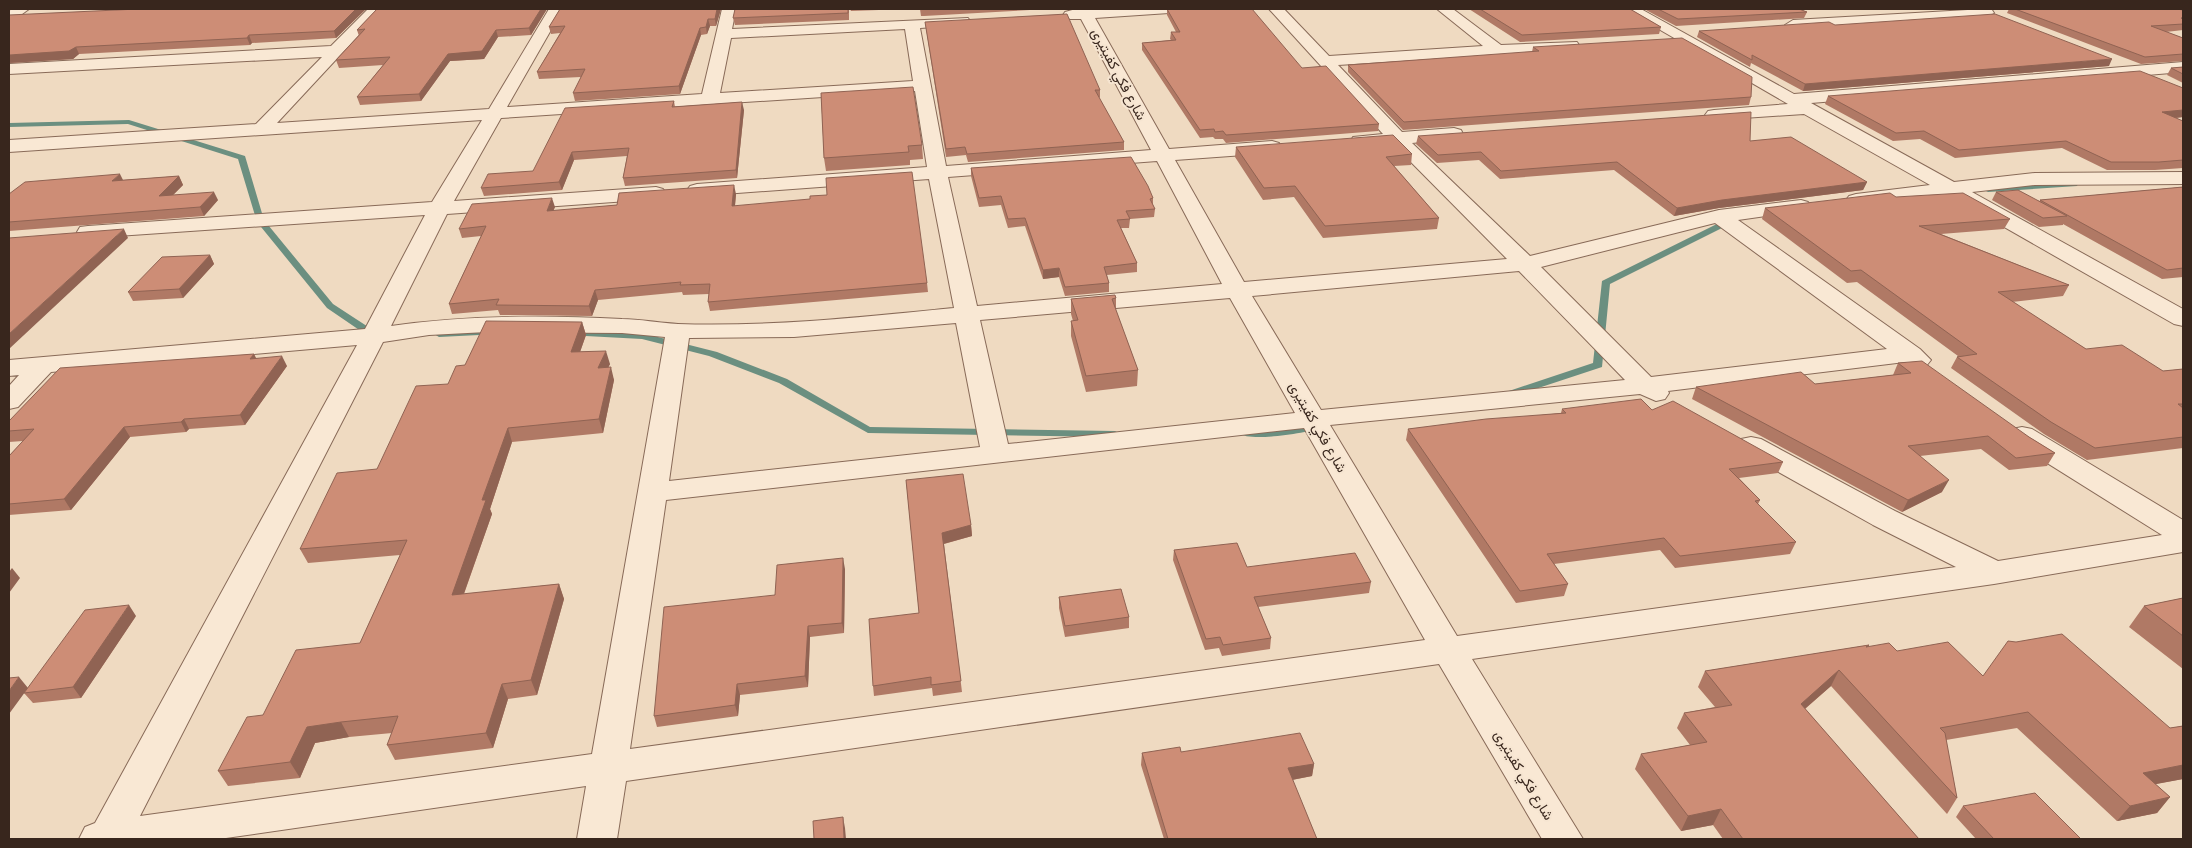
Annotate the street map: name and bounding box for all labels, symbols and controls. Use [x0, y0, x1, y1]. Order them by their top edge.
street label: شارع فكي كفيتيرى [1085, 24, 1152, 125]
street label: شارع فكي كفيتيرى [1282, 378, 1352, 477]
street label: شارع فكي كفيتيرى [1488, 726, 1559, 825]

